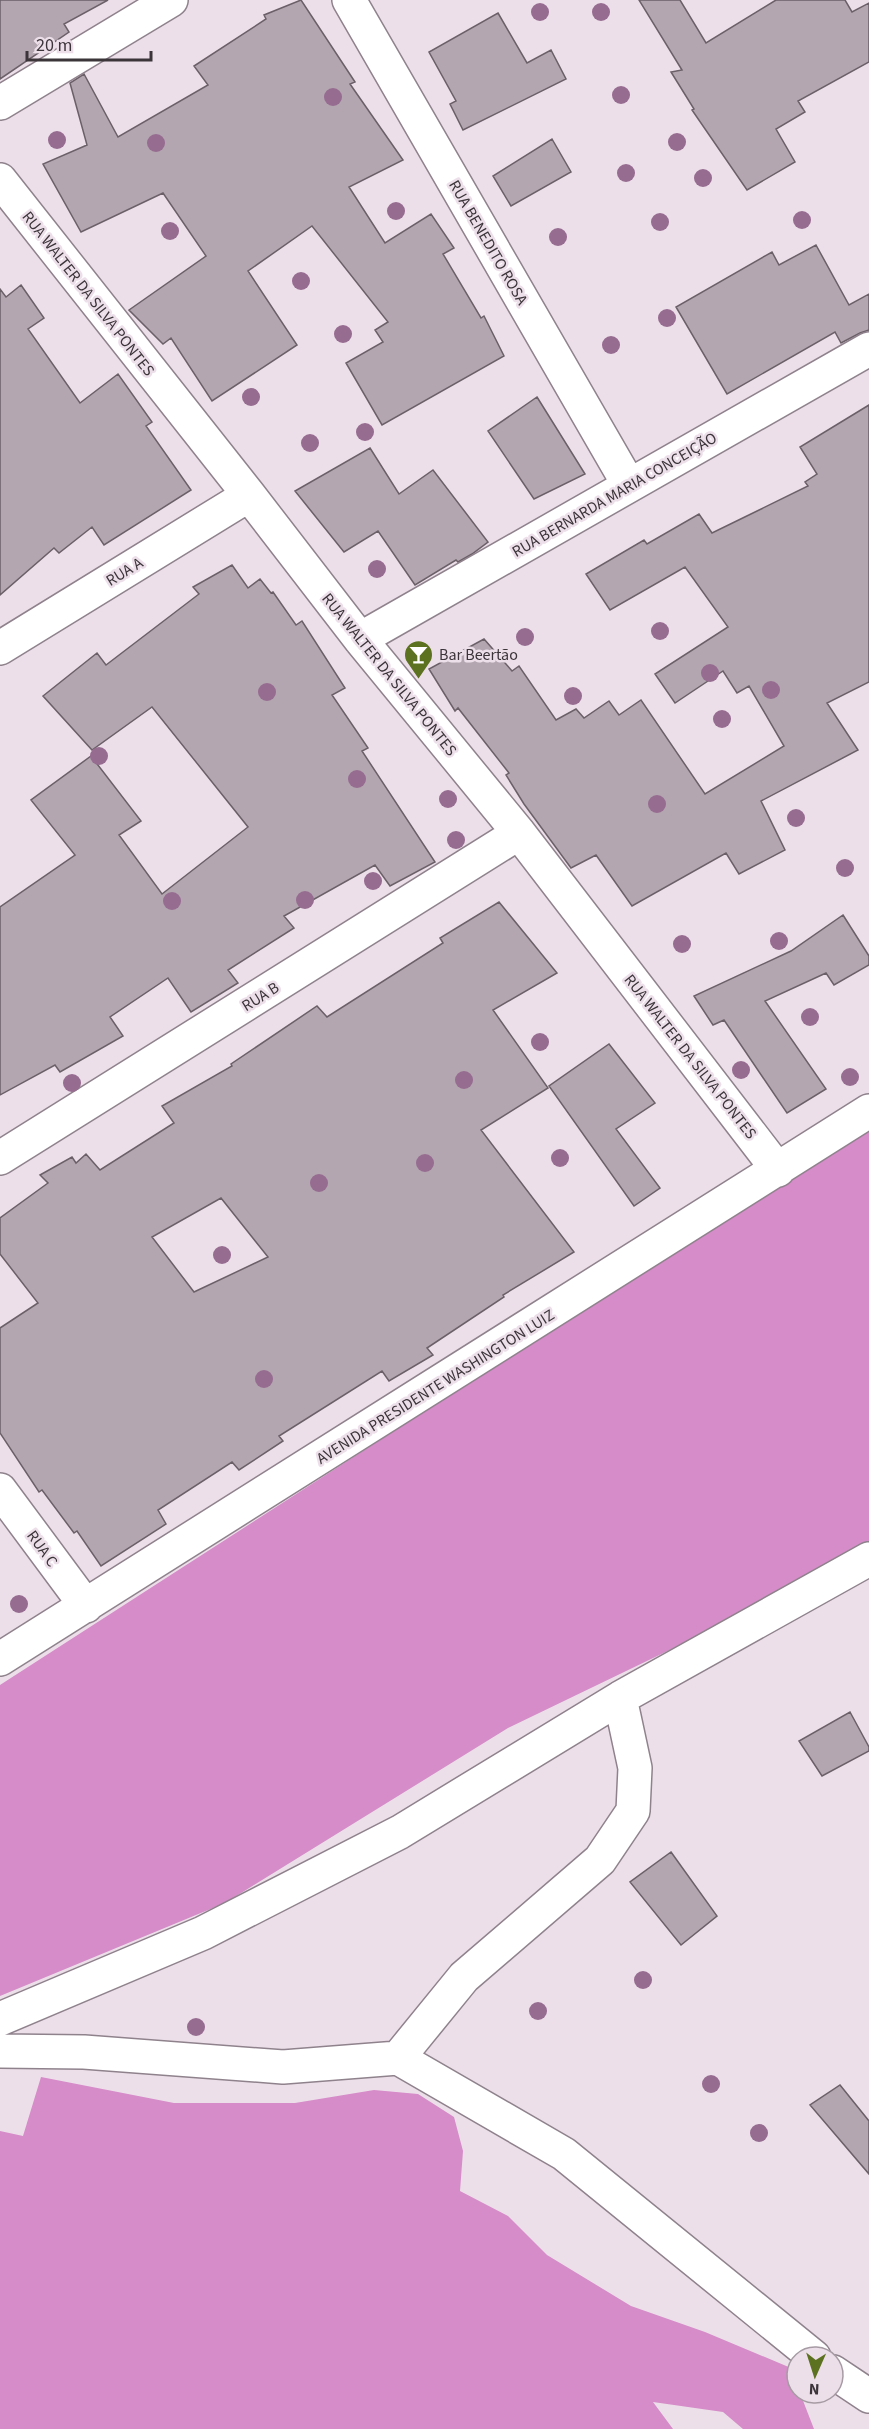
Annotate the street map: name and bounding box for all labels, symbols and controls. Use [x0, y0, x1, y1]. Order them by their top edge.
scale bar [27, 24, 152, 62]
text: 20 m [36, 33, 72, 58]
street label: RUA BENEDITO ROSA [443, 176, 533, 309]
street label: RUA WALTER DA SILVA PONTES [17, 207, 160, 381]
street label: RUA BERNARDA MARIA CONCEIÇÃO [508, 427, 721, 563]
street label: RUA A [102, 552, 147, 592]
street label: RUA WALTER DA SILVA PONTES [317, 588, 462, 761]
bar icon: Bar Beertão [402, 638, 434, 680]
place label: Bar Beertão [439, 644, 518, 666]
street label: RUA WALTER DA SILVA PONTES [619, 970, 762, 1144]
street label: RUA B [238, 977, 284, 1017]
street label: AVENIDA PRESIDENTE WASHINGTON LUIZ [312, 1304, 559, 1469]
street label: RUA C [21, 1526, 63, 1571]
north arrow [785, 2345, 845, 2405]
text: N [808, 2378, 820, 2400]

